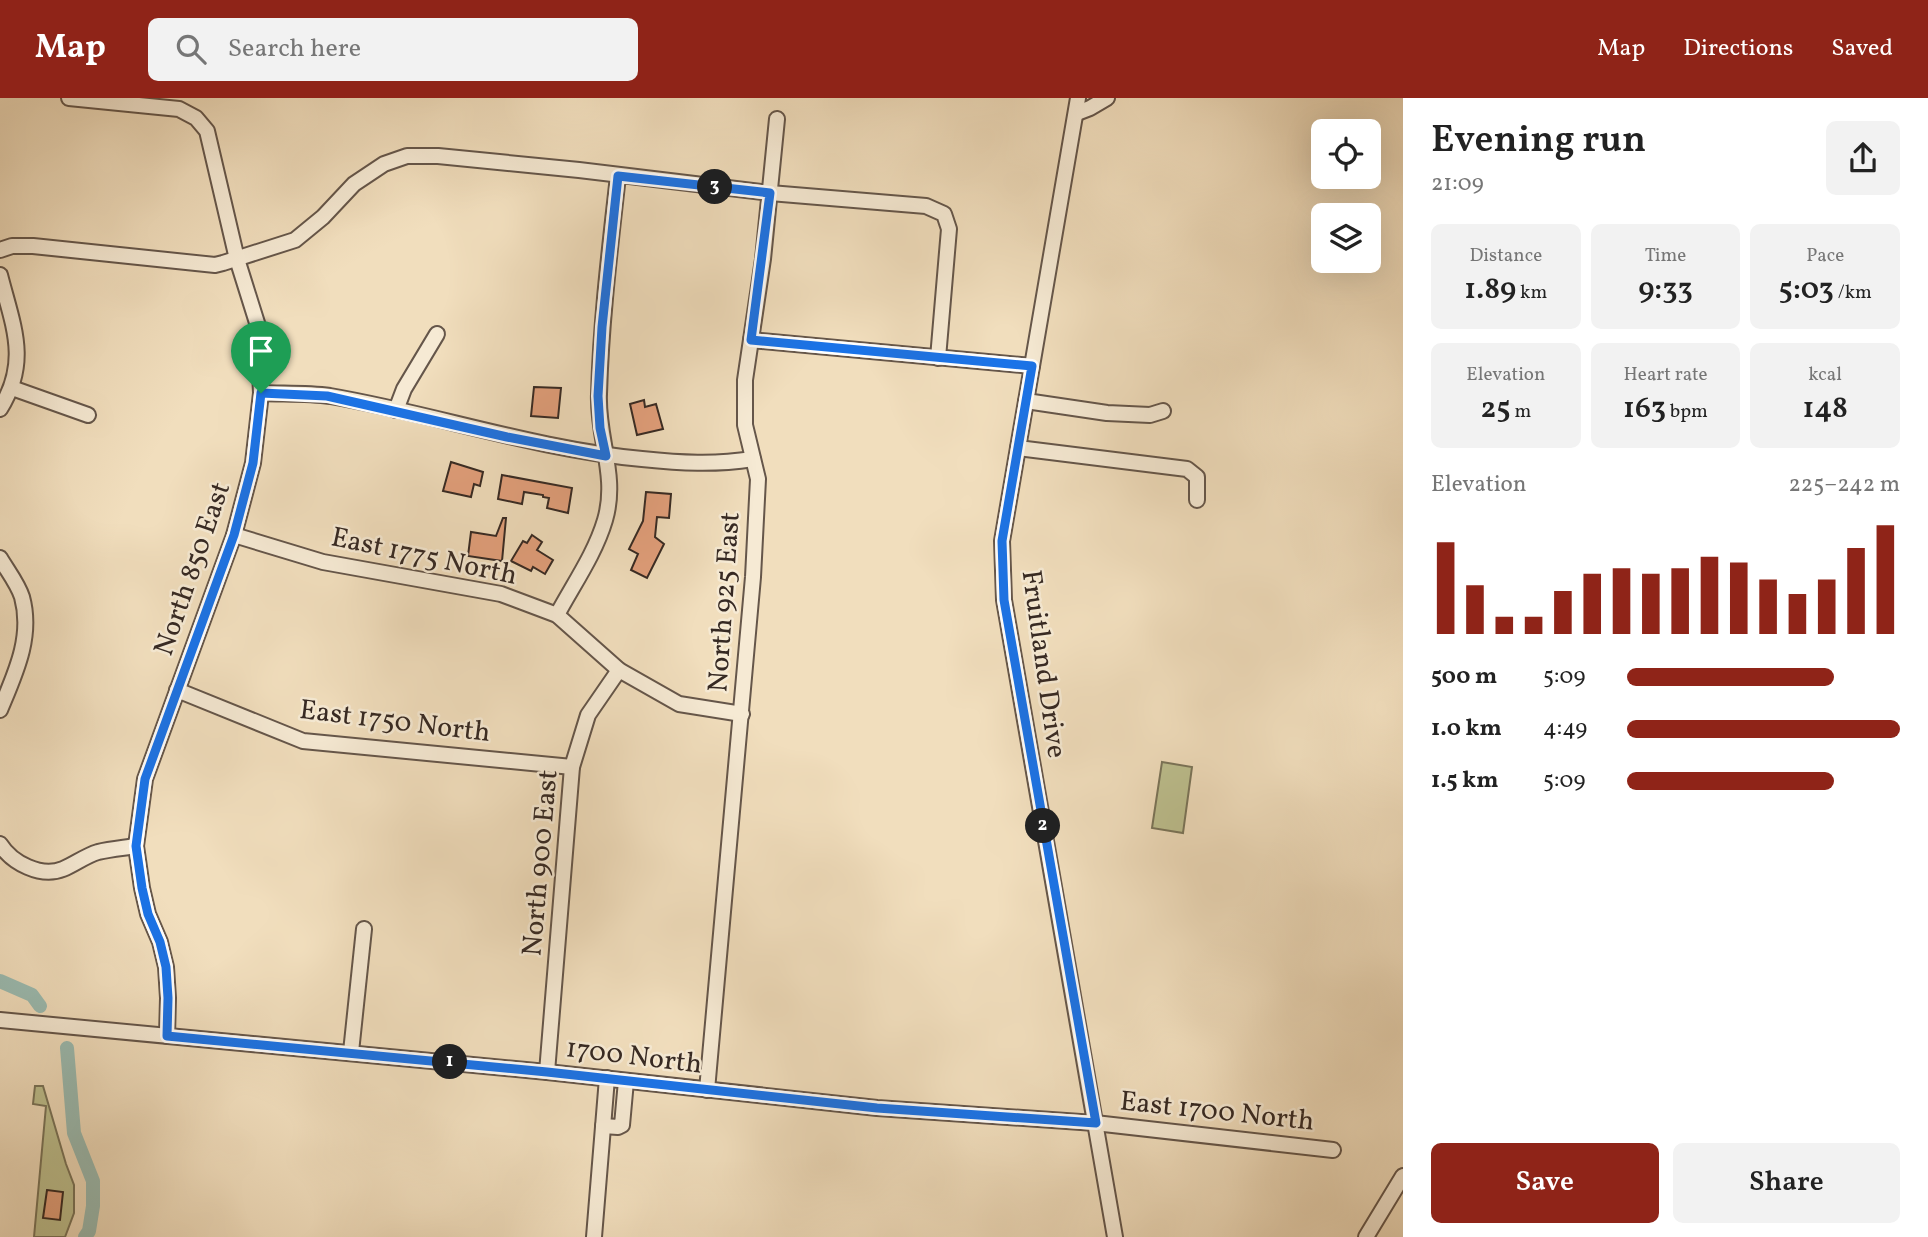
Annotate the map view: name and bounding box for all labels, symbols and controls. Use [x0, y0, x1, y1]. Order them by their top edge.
search box [148, 18, 638, 81]
text: Map [35, 26, 106, 72]
icon: search [172, 30, 210, 68]
text: Search here [228, 31, 361, 67]
text: Map [1597, 32, 1645, 66]
text: Directions [1683, 32, 1793, 66]
text: Saved [1831, 32, 1893, 66]
text: Evening run [1431, 115, 1646, 168]
map controls [1311, 119, 1381, 273]
button: locate [1311, 119, 1381, 189]
button: share [1826, 121, 1900, 195]
text: 21:09 [1431, 168, 1484, 200]
pin: 3 [698, 170, 732, 204]
text: 3 [710, 173, 719, 199]
button: layers [1311, 203, 1381, 273]
text: Distance [1469, 243, 1542, 269]
text: Time [1645, 243, 1686, 269]
text: Pace [1806, 243, 1844, 269]
text: 1.89 [1464, 269, 1516, 311]
text: 9:33 [1638, 269, 1693, 311]
text: 5:03 [1778, 269, 1834, 311]
text: km [1516, 280, 1547, 306]
text: /km [1834, 280, 1872, 306]
pin [231, 321, 291, 393]
icon: arrive [242, 332, 280, 370]
text: Elevation [1466, 362, 1545, 388]
text: Heart rate [1624, 362, 1707, 388]
text: kcal [1808, 362, 1842, 388]
text: 25 [1480, 388, 1511, 430]
text: 163 [1623, 388, 1666, 430]
text: 148 [1802, 388, 1848, 430]
text: m [1511, 399, 1531, 425]
text: bpm [1666, 399, 1708, 425]
text: Elevation [1431, 469, 1527, 501]
text: 225–242 m [1789, 469, 1900, 501]
street label: North 850 East [145, 477, 241, 661]
street label: North 925 East [699, 510, 751, 694]
street label: East 1775 North [327, 518, 521, 596]
street label: Fruitland Drive [1011, 567, 1075, 761]
text: 500 m [1431, 661, 1497, 693]
text: 5:09 [1543, 661, 1585, 693]
street label: East 1750 North [297, 691, 493, 753]
text: 1.0 km [1431, 713, 1502, 745]
text: 4:49 [1543, 713, 1587, 745]
text: 1.5 km [1431, 765, 1498, 797]
text: 5:09 [1543, 765, 1585, 797]
street label: North 900 East [513, 768, 569, 958]
pin: 2 [1026, 808, 1060, 844]
text: 2 [1038, 812, 1047, 838]
street label: 1700 North [564, 1029, 704, 1085]
pin: 1 [433, 1044, 468, 1080]
text: 1 [446, 1048, 453, 1074]
street label: East 1700 North [1118, 1082, 1316, 1142]
button: Save [1431, 1143, 1659, 1223]
button: Share [1673, 1143, 1900, 1223]

